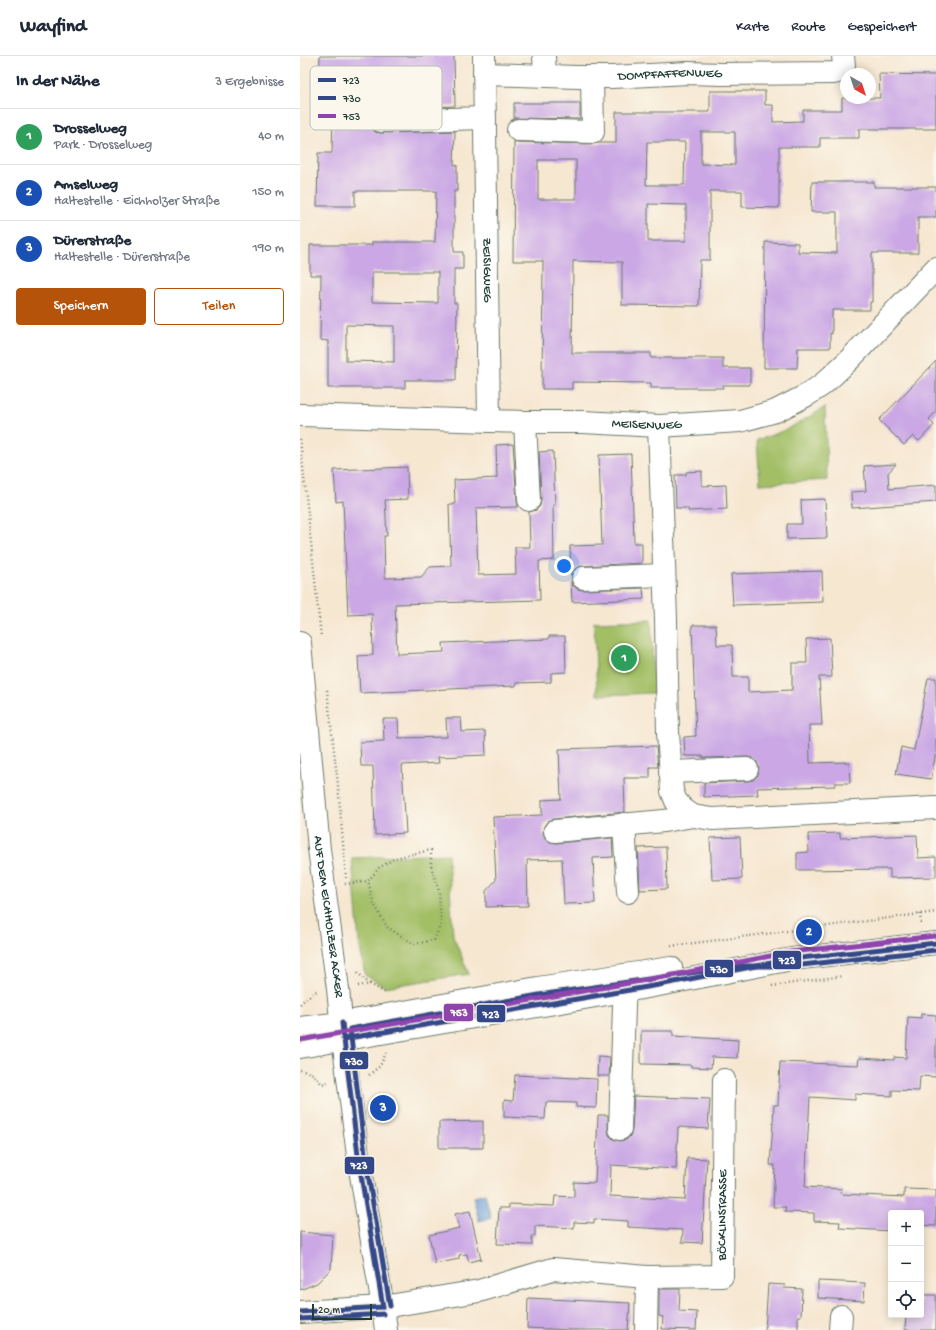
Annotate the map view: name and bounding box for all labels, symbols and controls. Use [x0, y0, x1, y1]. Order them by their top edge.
text: Wayfind [20, 16, 86, 39]
text: Karte [736, 19, 769, 36]
text: Route [791, 19, 825, 36]
text: Gespeichert [847, 19, 916, 36]
street label: DOMPFAFFENWEG [616, 65, 723, 84]
legend [310, 66, 442, 130]
north arrow [840, 68, 876, 104]
text: In der Nähe [16, 72, 99, 92]
text: 3 Ergebnisse [215, 75, 284, 90]
text: 723 [342, 76, 360, 88]
text: 730 [342, 94, 361, 106]
text: 753 [342, 112, 361, 124]
text: Drosselweg [54, 120, 127, 138]
text: 1 [26, 129, 32, 144]
text: 40 m [258, 129, 284, 144]
text: Park · Drosselweg [54, 138, 152, 153]
text: Amselweg [54, 176, 118, 194]
text: 2 [26, 185, 32, 200]
text: 150 m [252, 185, 284, 200]
text: Haltestelle · Eichholzer Straße [54, 194, 220, 209]
text: Dürerstraße [54, 232, 131, 250]
street label: ZEISIGWEG [479, 238, 495, 303]
text: 3 [26, 241, 32, 256]
text: 190 m [253, 241, 284, 256]
text: Haltestelle · Dürerstraße [54, 250, 190, 265]
button: Speichern [16, 288, 146, 325]
button: Teilen [154, 288, 284, 325]
street label: MEISENWEG [611, 416, 683, 434]
your location [554, 556, 574, 576]
pin: 1 [611, 643, 637, 673]
street label: AUF DEM EICHHOLZER ACKER [310, 835, 346, 999]
pin: 2 [796, 917, 822, 947]
line badge: 723 [772, 950, 802, 970]
text: 723 [778, 956, 796, 968]
line badge: 730 [704, 959, 734, 978]
text: 730 [709, 965, 729, 977]
line badge: 753 [443, 1003, 474, 1022]
line badge: 723 [476, 1004, 506, 1023]
text: 753 [449, 1008, 468, 1020]
text: 723 [482, 1010, 500, 1022]
line badge: 730 [339, 1051, 369, 1070]
text: 730 [344, 1057, 364, 1069]
pin: 3 [370, 1093, 396, 1123]
line badge: 723 [344, 1156, 375, 1175]
text: 723 [350, 1161, 368, 1173]
street label: BÖCKLINSTRASSE [715, 1169, 731, 1261]
map controls [888, 1210, 924, 1318]
button: + [888, 1210, 924, 1246]
button: − [888, 1246, 924, 1282]
button: locate [888, 1282, 924, 1318]
scale bar [312, 1302, 372, 1321]
text: 20 m [318, 1305, 340, 1317]

